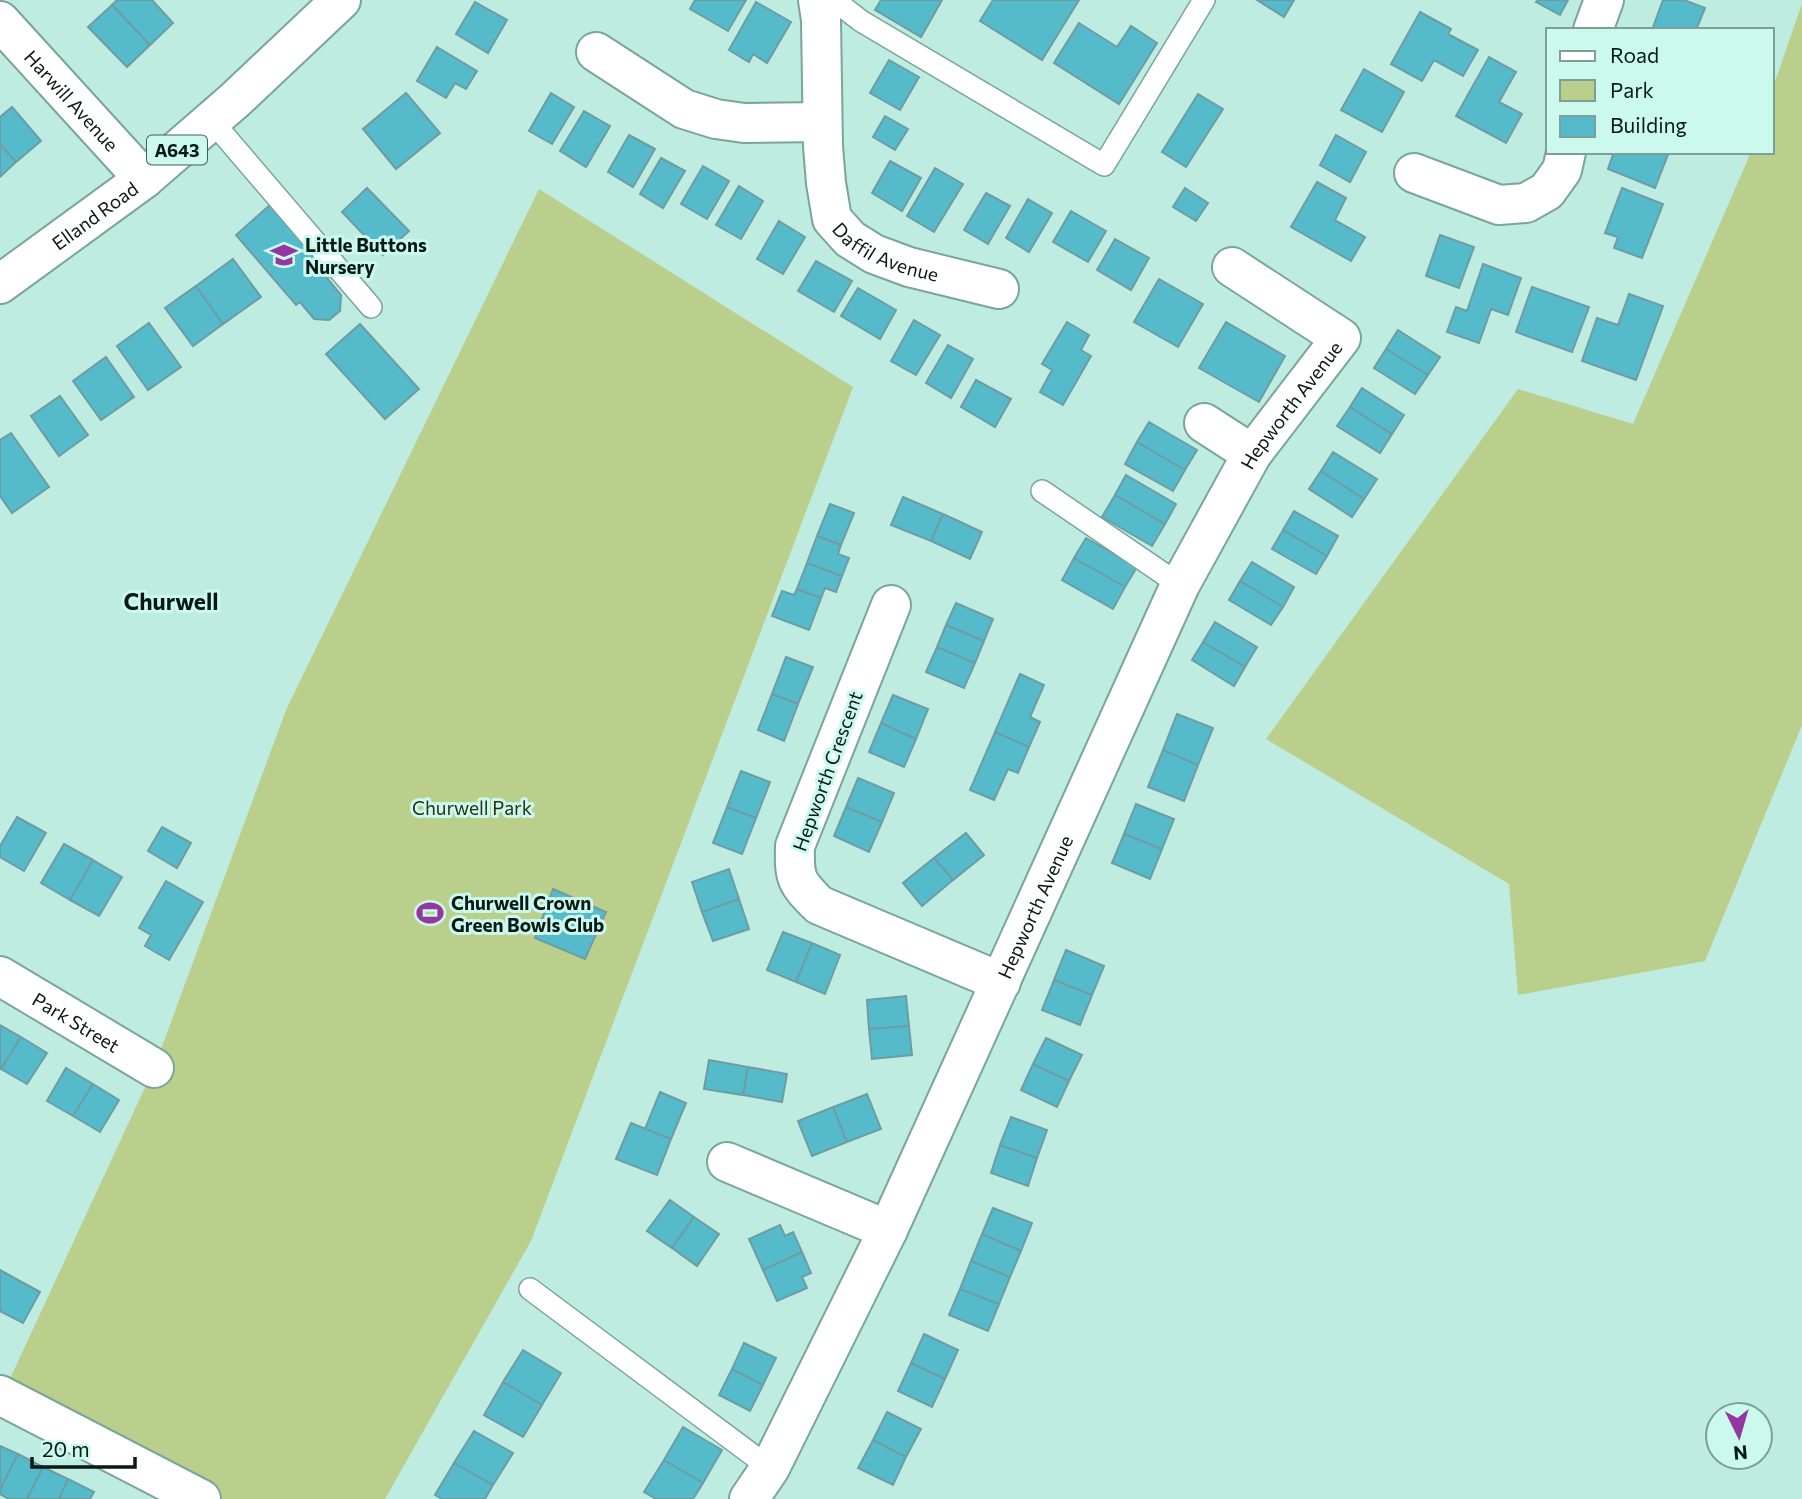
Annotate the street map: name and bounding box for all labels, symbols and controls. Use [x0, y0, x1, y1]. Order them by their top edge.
legend [1546, 28, 1774, 154]
text: Road [1610, 42, 1659, 67]
street label: Harwill Avenue [20, 45, 124, 155]
text: Park [1610, 77, 1654, 102]
text: Building [1610, 112, 1687, 137]
road number: A643 [147, 135, 207, 164]
street label: Elland Road [47, 176, 142, 254]
street label: Daffil Avenue [828, 217, 941, 285]
place label: Little Buttons Nursery [305, 233, 427, 278]
school or university icon: Little Buttons Nursery [269, 240, 299, 270]
street label: Hepworth Avenue [1235, 336, 1346, 473]
district label: Churwell [124, 587, 218, 615]
street label: Hepworth Crescent [787, 688, 867, 854]
park label: Churwell Park [412, 796, 532, 819]
street label: Hepworth Avenue [992, 831, 1077, 982]
place label: Churwell Crown Green Bowls Club [451, 891, 604, 936]
sports icon: Churwell Crown Green Bowls Club [415, 898, 445, 928]
street label: Park Street [29, 987, 124, 1057]
north arrow [1704, 1401, 1774, 1471]
scale bar [32, 1426, 135, 1470]
text: 20 m [42, 1436, 90, 1461]
text: N [1732, 1441, 1749, 1466]

